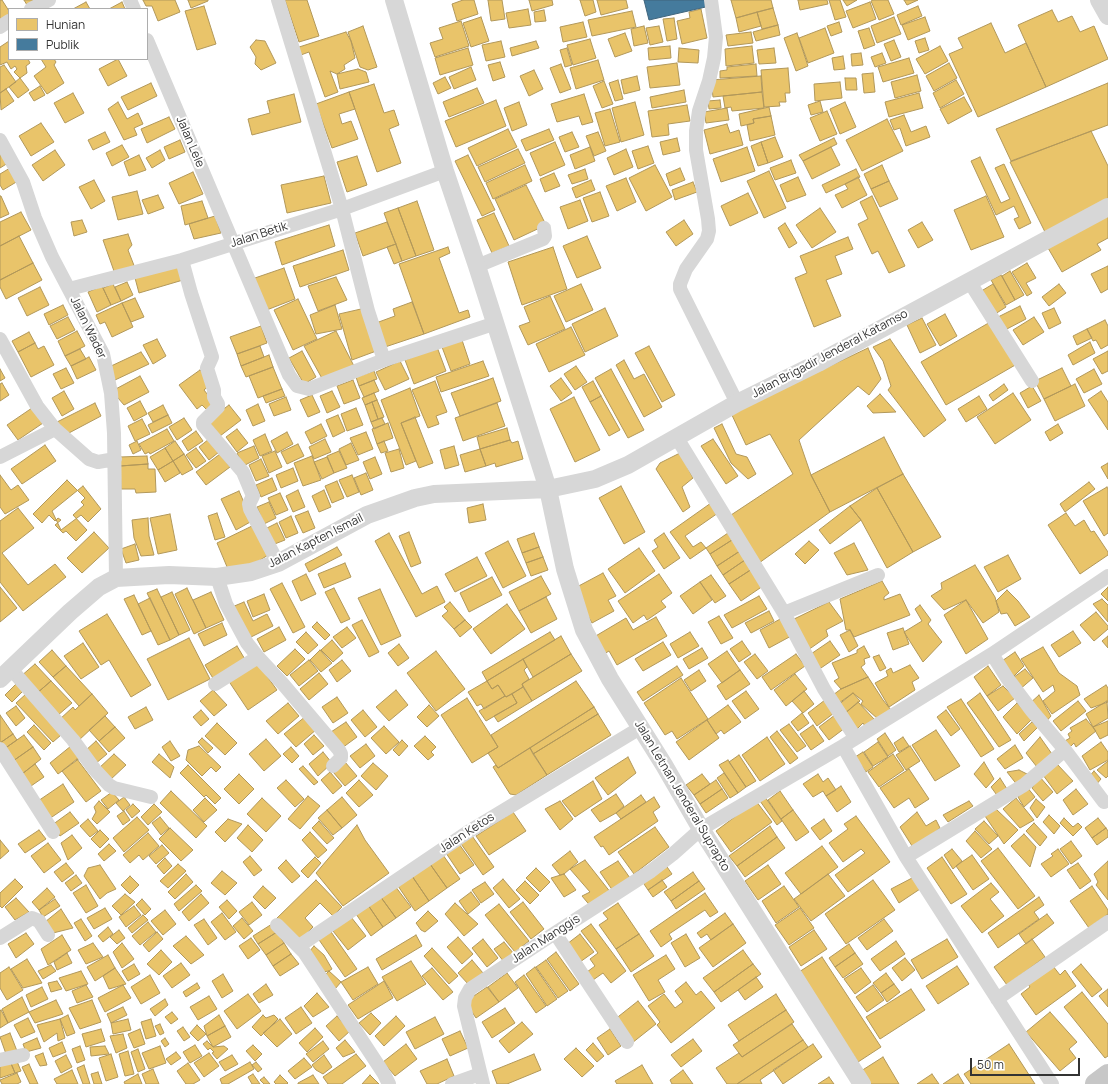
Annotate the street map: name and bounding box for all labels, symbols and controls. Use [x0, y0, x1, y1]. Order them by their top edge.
legend [8, 8, 148, 60]
text: Hunian [46, 16, 85, 33]
text: Publik [46, 36, 79, 53]
street label: Jalan Lele [173, 114, 207, 170]
street label: Jalan Betik [229, 219, 289, 251]
street label: Jalan Wader [67, 295, 109, 361]
street label: Jalan Brigadir Jenderal Katamso [750, 307, 910, 401]
street label: Jalan Kapten Ismail [266, 511, 366, 571]
street label: Jalan Letnan Jenderal Suprapto [631, 718, 733, 874]
street label: Jalan Ketos [437, 810, 497, 856]
street label: Jalan Manggis [509, 912, 583, 966]
scale bar [972, 1050, 1082, 1076]
text: 50 m [977, 1056, 1004, 1073]

